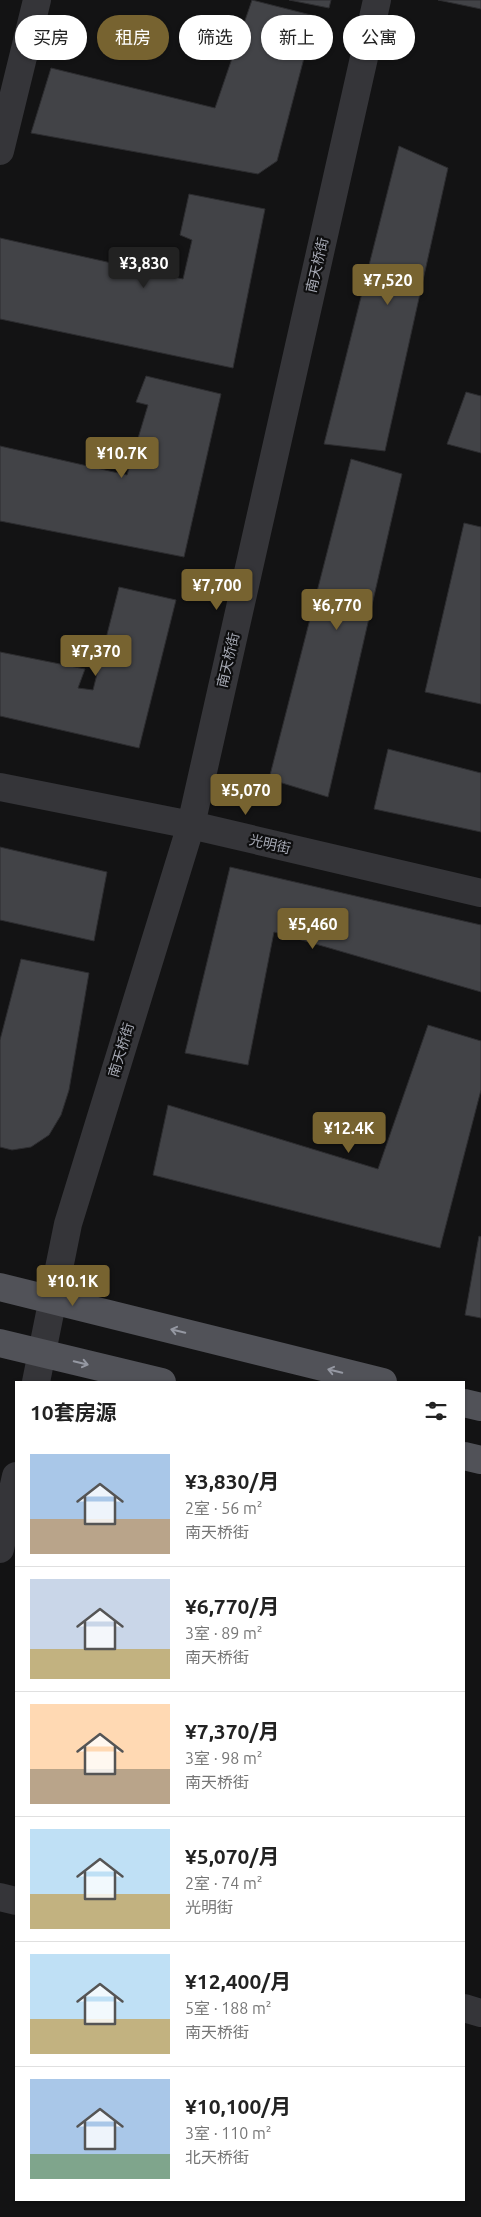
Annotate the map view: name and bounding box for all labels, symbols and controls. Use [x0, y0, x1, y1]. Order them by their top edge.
chip: 买房 [15, 15, 87, 60]
chip: 租房 [97, 15, 169, 60]
chip: 筛选 [179, 15, 251, 60]
chip: 新上 [261, 15, 333, 60]
chip: 公寓 [343, 15, 415, 60]
street label: 南天桥街 [303, 236, 331, 294]
pin: ¥3,830 [103, 246, 185, 289]
text: ¥3,830 [119, 254, 169, 272]
pin: ¥7,520 [347, 264, 429, 306]
text: ¥7,520 [363, 271, 413, 289]
pin: ¥10.7K [81, 436, 163, 479]
text: ¥10.7K [97, 444, 147, 462]
pin: ¥7,700 [176, 568, 258, 611]
text: ¥7,700 [192, 576, 242, 594]
pin: ¥6,770 [296, 588, 378, 631]
text: ¥6,770 [312, 596, 362, 614]
street label: 南天桥街 [214, 631, 242, 689]
pin: ¥7,370 [55, 634, 137, 677]
text: ¥7,370 [71, 642, 121, 660]
pin: ¥5,070 [205, 774, 287, 816]
text: ¥5,070 [221, 781, 271, 799]
street label: 光明街 [248, 831, 292, 857]
pin: ¥5,460 [272, 908, 354, 950]
text: ¥5,460 [288, 915, 338, 933]
street label: 南天桥街 [105, 1021, 137, 1079]
pin: ¥12.4K [308, 1112, 390, 1154]
text: ¥12.4K [324, 1119, 374, 1137]
pin: ¥10.1K [32, 1264, 114, 1307]
text: ¥10.1K [48, 1272, 98, 1290]
one-way arrow [170, 1326, 186, 1335]
one-way arrow [73, 1359, 89, 1368]
one-way arrow [328, 1366, 344, 1375]
icon: filters [422, 1397, 450, 1425]
text: 10套房源 [30, 1400, 117, 1424]
text: ¥3,830/月 [185, 1469, 279, 1493]
icon: home [70, 1474, 130, 1534]
text: 2室 · 56 m² [185, 1499, 263, 1517]
text: 南天桥街 [185, 1523, 249, 1541]
text: ¥6,770/月 [185, 1594, 279, 1618]
icon: home [70, 1599, 130, 1659]
text: 3室 · 89 m² [185, 1624, 263, 1642]
text: 南天桥街 [185, 1648, 249, 1666]
text: ¥7,370/月 [185, 1719, 279, 1743]
icon: home [70, 1724, 130, 1784]
text: 3室 · 98 m² [185, 1749, 263, 1767]
text: 南天桥街 [185, 1773, 249, 1791]
text: ¥5,070/月 [185, 1844, 279, 1868]
icon: home [70, 1849, 130, 1909]
text: 2室 · 74 m² [185, 1874, 263, 1892]
text: 光明街 [185, 1898, 233, 1916]
text: ¥12,400/月 [185, 1969, 291, 1993]
icon: home [70, 1974, 130, 2034]
text: 5室 · 188 m² [185, 1999, 272, 2017]
text: 南天桥街 [185, 2023, 249, 2041]
text: ¥10,100/月 [185, 2094, 291, 2118]
icon: home [70, 2099, 130, 2159]
text: 3室 · 110 m² [185, 2124, 272, 2142]
text: 北天桥街 [185, 2148, 249, 2166]

